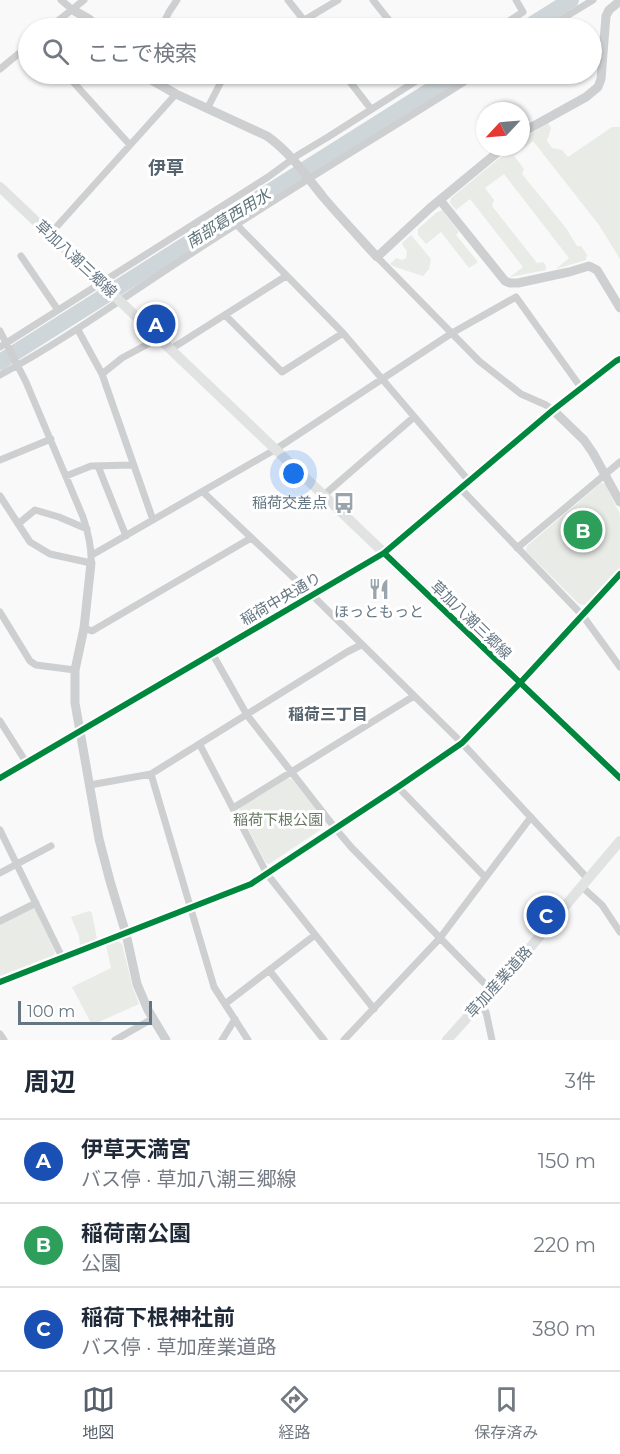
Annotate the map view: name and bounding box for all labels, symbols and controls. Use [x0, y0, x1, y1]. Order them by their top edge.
search box [18, 18, 602, 84]
icon: search [39, 35, 72, 68]
text: ここで検索 [87, 40, 197, 67]
north arrow [476, 102, 530, 156]
district label: 伊草 [148, 157, 184, 179]
water label: 南部葛西用水 [183, 184, 276, 252]
street label: 草加八潮三郷線 [31, 216, 121, 301]
pin: A [136, 302, 176, 346]
your location [279, 459, 308, 488]
bus stop icon: 稲荷交差点 [332, 491, 356, 515]
place label: 稲荷交差点 [252, 493, 327, 512]
pin: B [564, 508, 602, 552]
street label: 稲荷中央通り [237, 568, 324, 629]
street label: 草加八潮三郷線 [427, 576, 516, 663]
restaurant icon: ほっともっと [367, 577, 391, 601]
place label: ほっともっと [334, 602, 424, 621]
district label: 稲荷三丁目 [288, 705, 368, 724]
park label: 稲荷下根公園 [233, 810, 323, 829]
pin: C [526, 892, 566, 938]
street label: 草加産業道路 [461, 942, 536, 1021]
scale bar [18, 998, 152, 1026]
text: 100 m [27, 1002, 75, 1021]
text: 周辺 [24, 1066, 76, 1098]
text: 3件 [565, 1069, 596, 1093]
text: 伊草天満宮 [81, 1136, 191, 1163]
text: A [36, 1149, 51, 1173]
text: 150 m [538, 1149, 596, 1173]
text: バス停 · 草加八潮三郷線 [81, 1167, 297, 1191]
text: 稲荷南公園 [81, 1220, 191, 1247]
text: B [36, 1233, 51, 1257]
text: 220 m [534, 1233, 596, 1257]
text: 公園 [81, 1251, 121, 1275]
text: 稲荷下根神社前 [81, 1304, 235, 1331]
text: C [36, 1317, 51, 1341]
text: 380 m [532, 1317, 596, 1341]
text: バス停 · 草加産業道路 [81, 1335, 277, 1359]
tab: 地図 [82, 1383, 115, 1443]
tab: 経路 [278, 1383, 311, 1443]
tab: 保存済み [474, 1383, 538, 1443]

